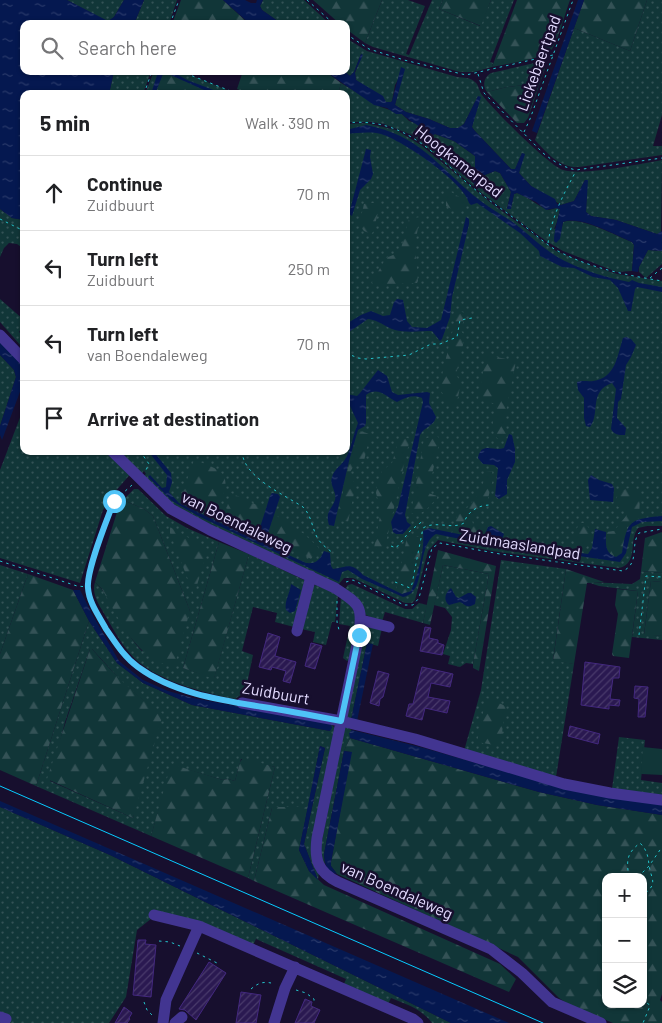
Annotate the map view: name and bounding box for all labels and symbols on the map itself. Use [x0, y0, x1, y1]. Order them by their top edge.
street label: Lickebaertpad [511, 12, 564, 113]
street label: Hoogkamerpad [412, 121, 507, 201]
street label: van Boendaleweg [179, 487, 296, 556]
route start [103, 490, 126, 513]
street label: Zuidmaaslandpad [458, 525, 582, 562]
route end [348, 624, 371, 647]
street label: Zuidbuurt [241, 677, 311, 708]
street label: van Boendaleweg [338, 856, 456, 923]

